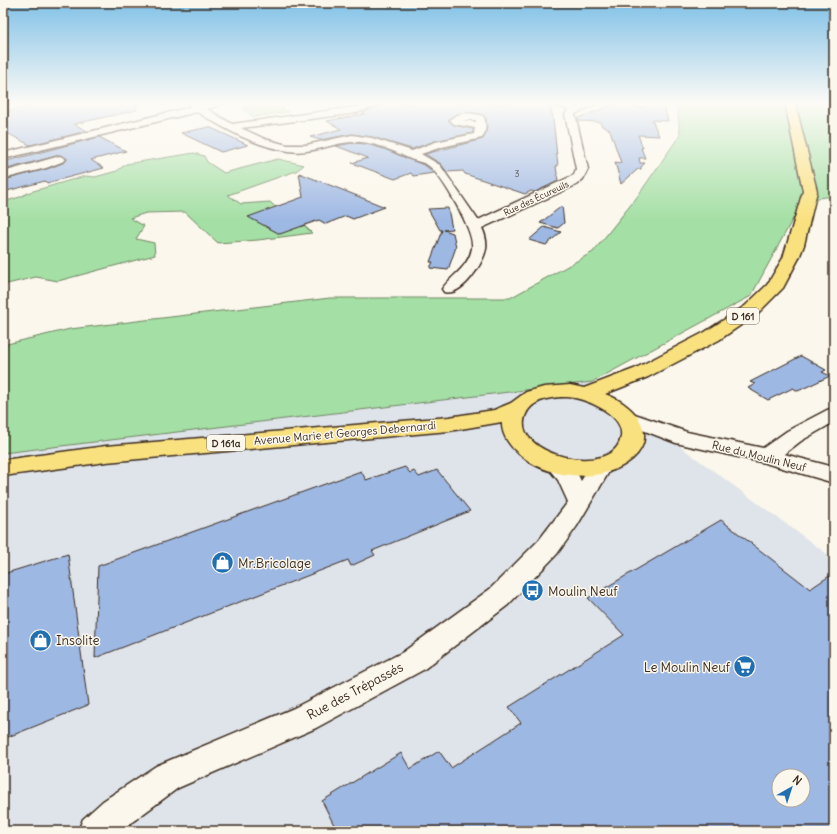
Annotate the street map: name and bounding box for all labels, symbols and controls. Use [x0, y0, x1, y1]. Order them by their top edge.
house number: 3 [514, 168, 520, 179]
street label: Rue des Écureuils [501, 177, 570, 218]
road number: D 161 [727, 308, 759, 324]
street label: Avenue Marie et Georges Debernardi [253, 418, 437, 448]
road number: D 161a [207, 435, 245, 451]
street label: Rue du Moulin Neuf [711, 438, 808, 475]
shop icon: Mr.Bricolage [210, 550, 236, 576]
place label: Mr.Bricolage [238, 555, 311, 572]
bus stop icon: Moulin Neuf [520, 578, 546, 604]
place label: Moulin Neuf [548, 583, 618, 600]
shop icon: Insolite [28, 627, 54, 653]
place label: Insolite [56, 632, 99, 649]
supermarket icon: Le Moulin Neuf [732, 654, 758, 680]
street label: Rue des Trépassés [304, 658, 406, 724]
place label: Le Moulin Neuf [644, 659, 731, 676]
north arrow [771, 768, 811, 808]
text: N [790, 772, 805, 788]

